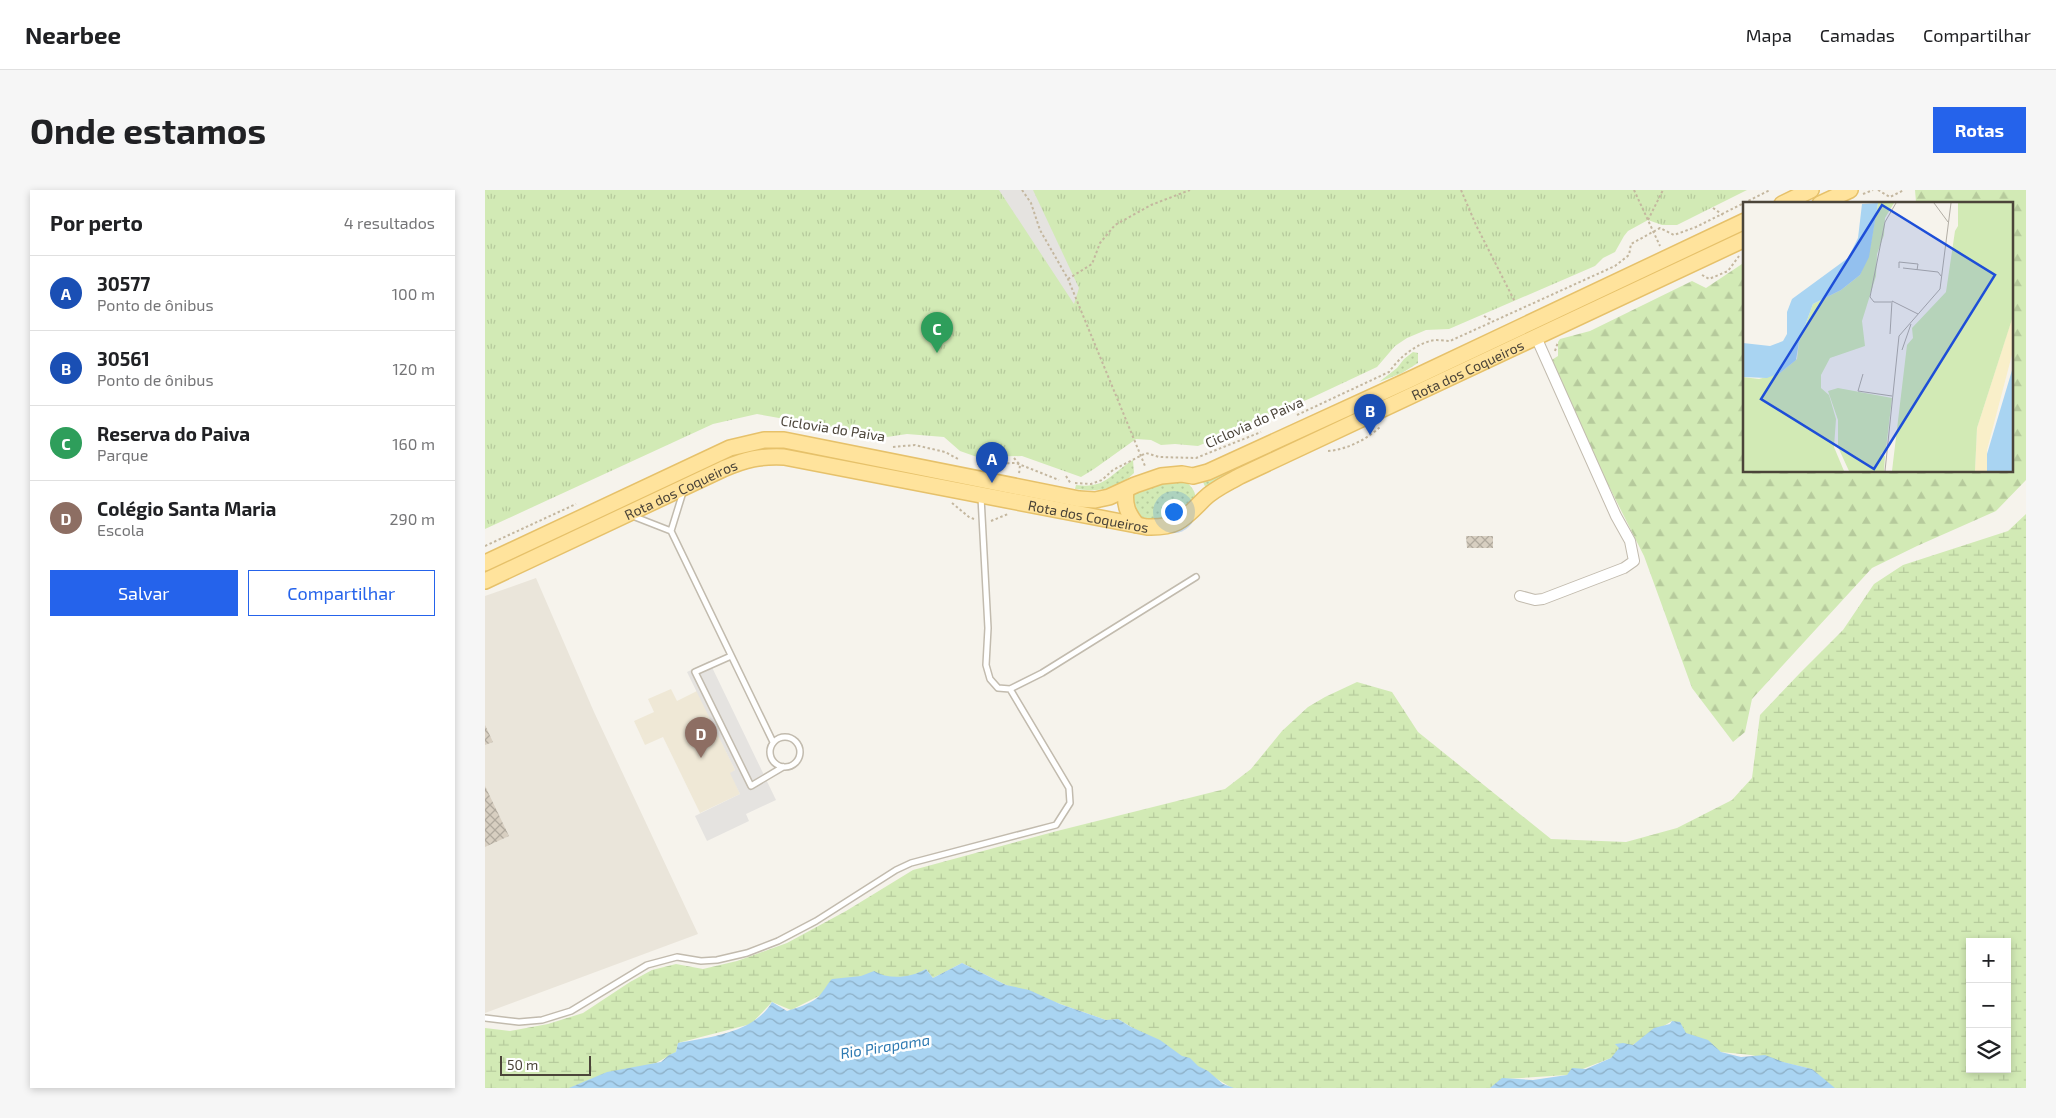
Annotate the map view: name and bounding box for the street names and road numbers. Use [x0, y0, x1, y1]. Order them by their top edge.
street label: Rota dos Coqueiros [1408, 336, 1526, 403]
street label: Ciclovia do Paiva [1202, 393, 1306, 451]
street label: Ciclovia do Paiva [780, 411, 886, 445]
street label: Rota dos Coqueiros [621, 456, 740, 523]
street label: Rota dos Coqueiros [1027, 496, 1150, 536]

